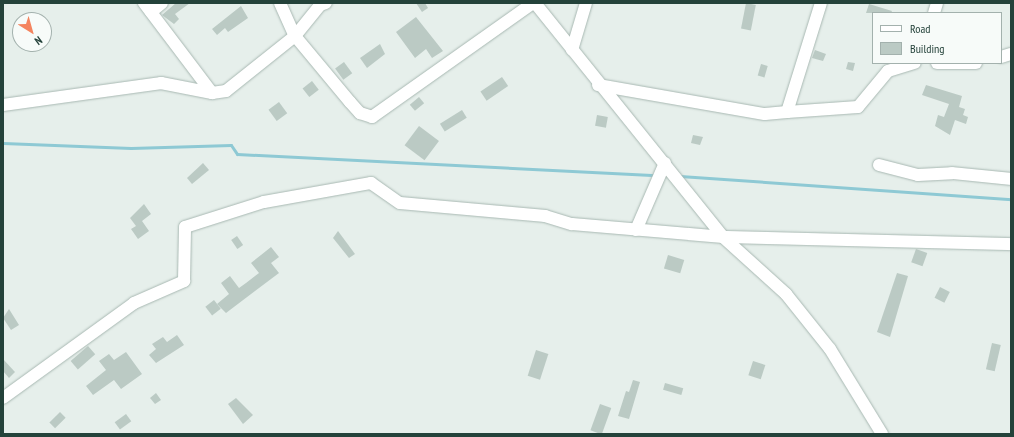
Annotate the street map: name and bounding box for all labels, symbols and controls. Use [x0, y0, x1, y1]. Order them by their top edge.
north arrow [12, 12, 52, 52]
legend [872, 12, 1002, 64]
text: Road [910, 21, 930, 36]
text: N [32, 33, 45, 48]
text: Building [910, 41, 945, 56]

